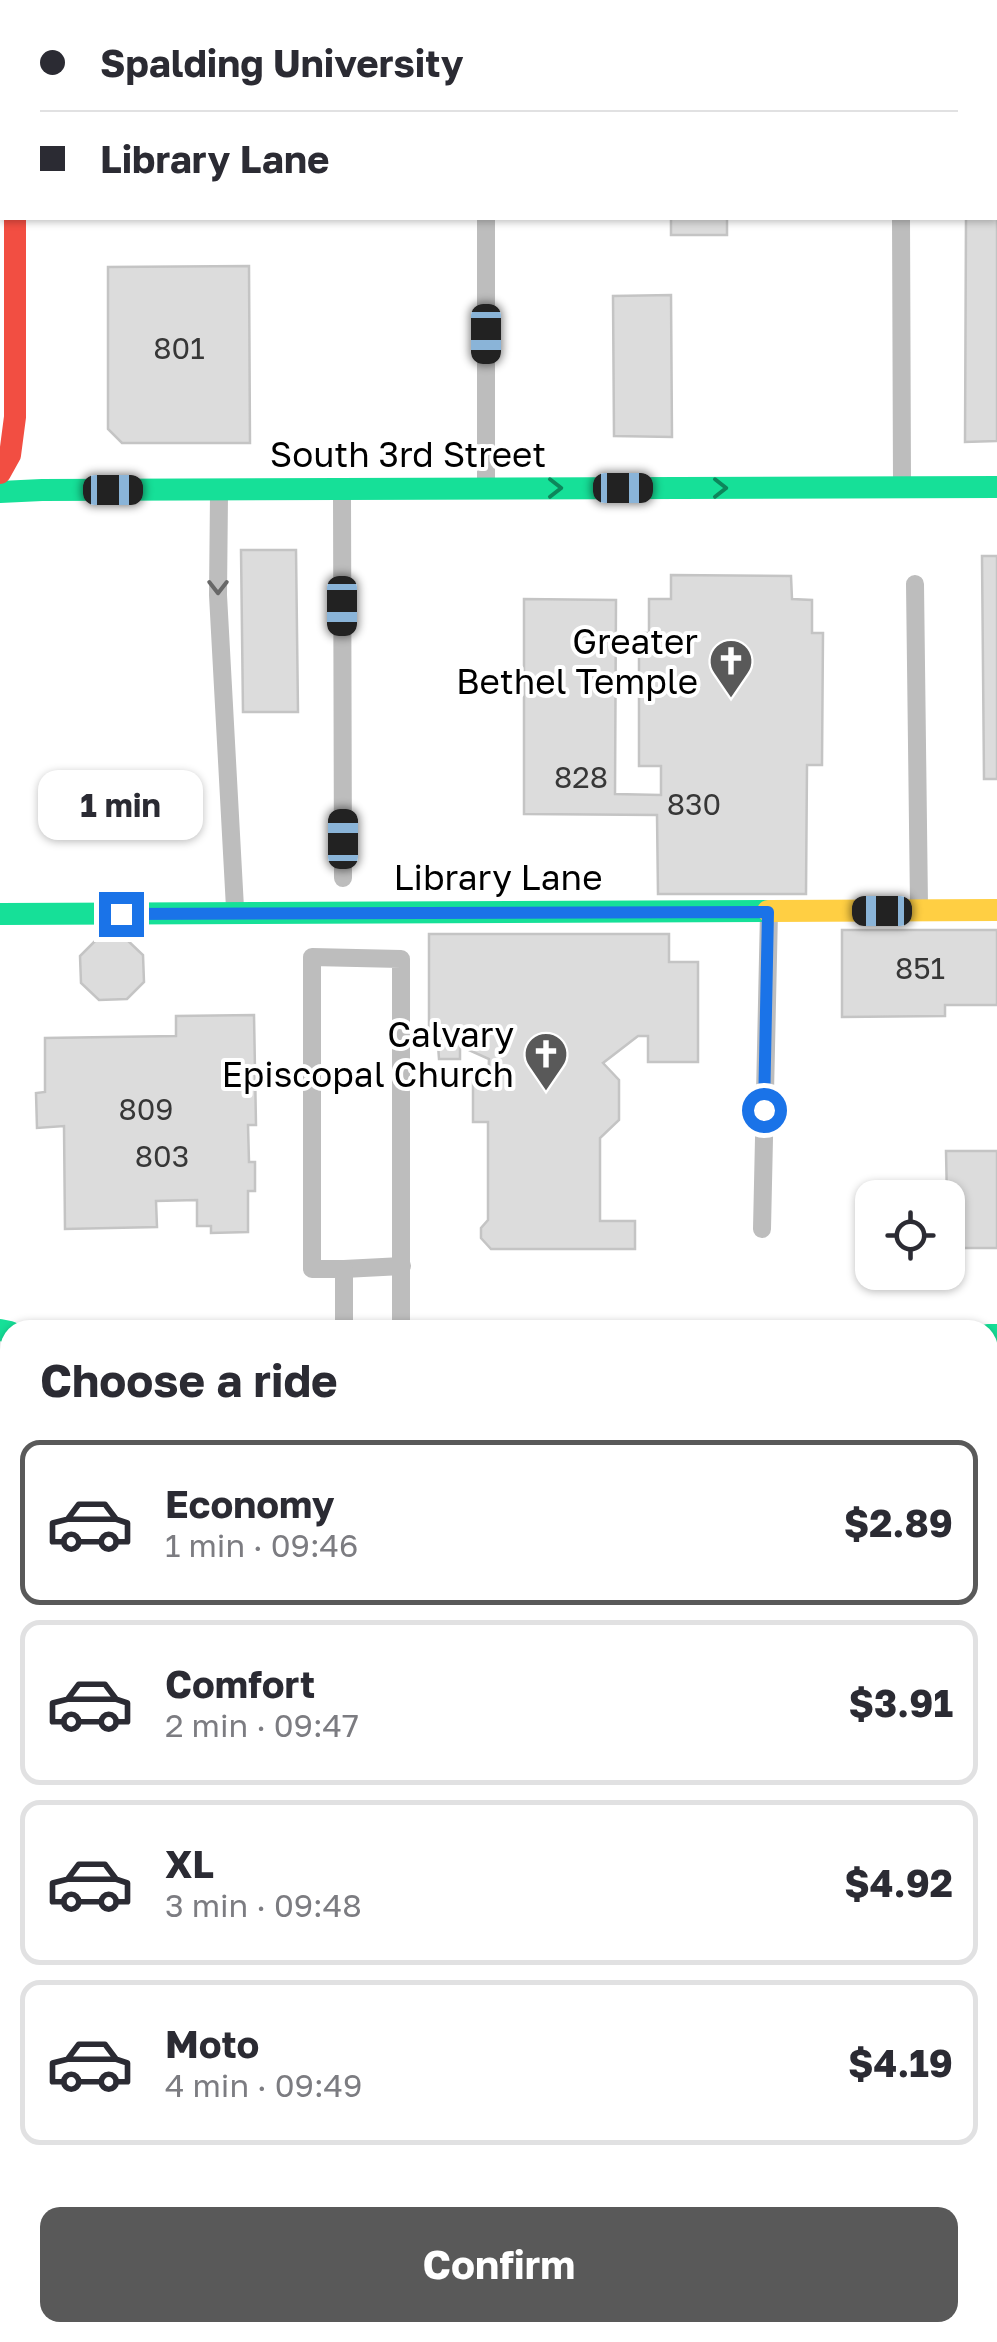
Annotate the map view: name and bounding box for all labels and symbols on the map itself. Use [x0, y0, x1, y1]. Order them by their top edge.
car [471, 304, 501, 364]
house number: 801 [153, 330, 205, 366]
street label: South 3rd Street [270, 433, 546, 475]
car [593, 473, 653, 503]
car [83, 475, 143, 505]
one-way arrow [548, 477, 564, 499]
one-way arrow [714, 477, 729, 499]
car [327, 576, 357, 636]
one-way arrow [207, 580, 229, 595]
place label: Greater Bethel Temple [456, 620, 698, 702]
church icon: Greater Bethel Temple [708, 638, 754, 699]
house number: 828 [554, 759, 608, 795]
callout: 1 min [38, 769, 204, 839]
house number: 830 [667, 786, 721, 822]
car [328, 809, 358, 869]
street label: Library Lane [394, 856, 602, 898]
route end [99, 892, 144, 937]
car [852, 896, 912, 926]
house number: 851 [895, 950, 945, 986]
place label: Calvary Episcopal Church [221, 1013, 514, 1095]
church icon: Calvary Episcopal Church [523, 1031, 569, 1092]
route start [742, 1088, 787, 1133]
house number: 809 [118, 1091, 174, 1127]
house number: 803 [135, 1138, 189, 1174]

